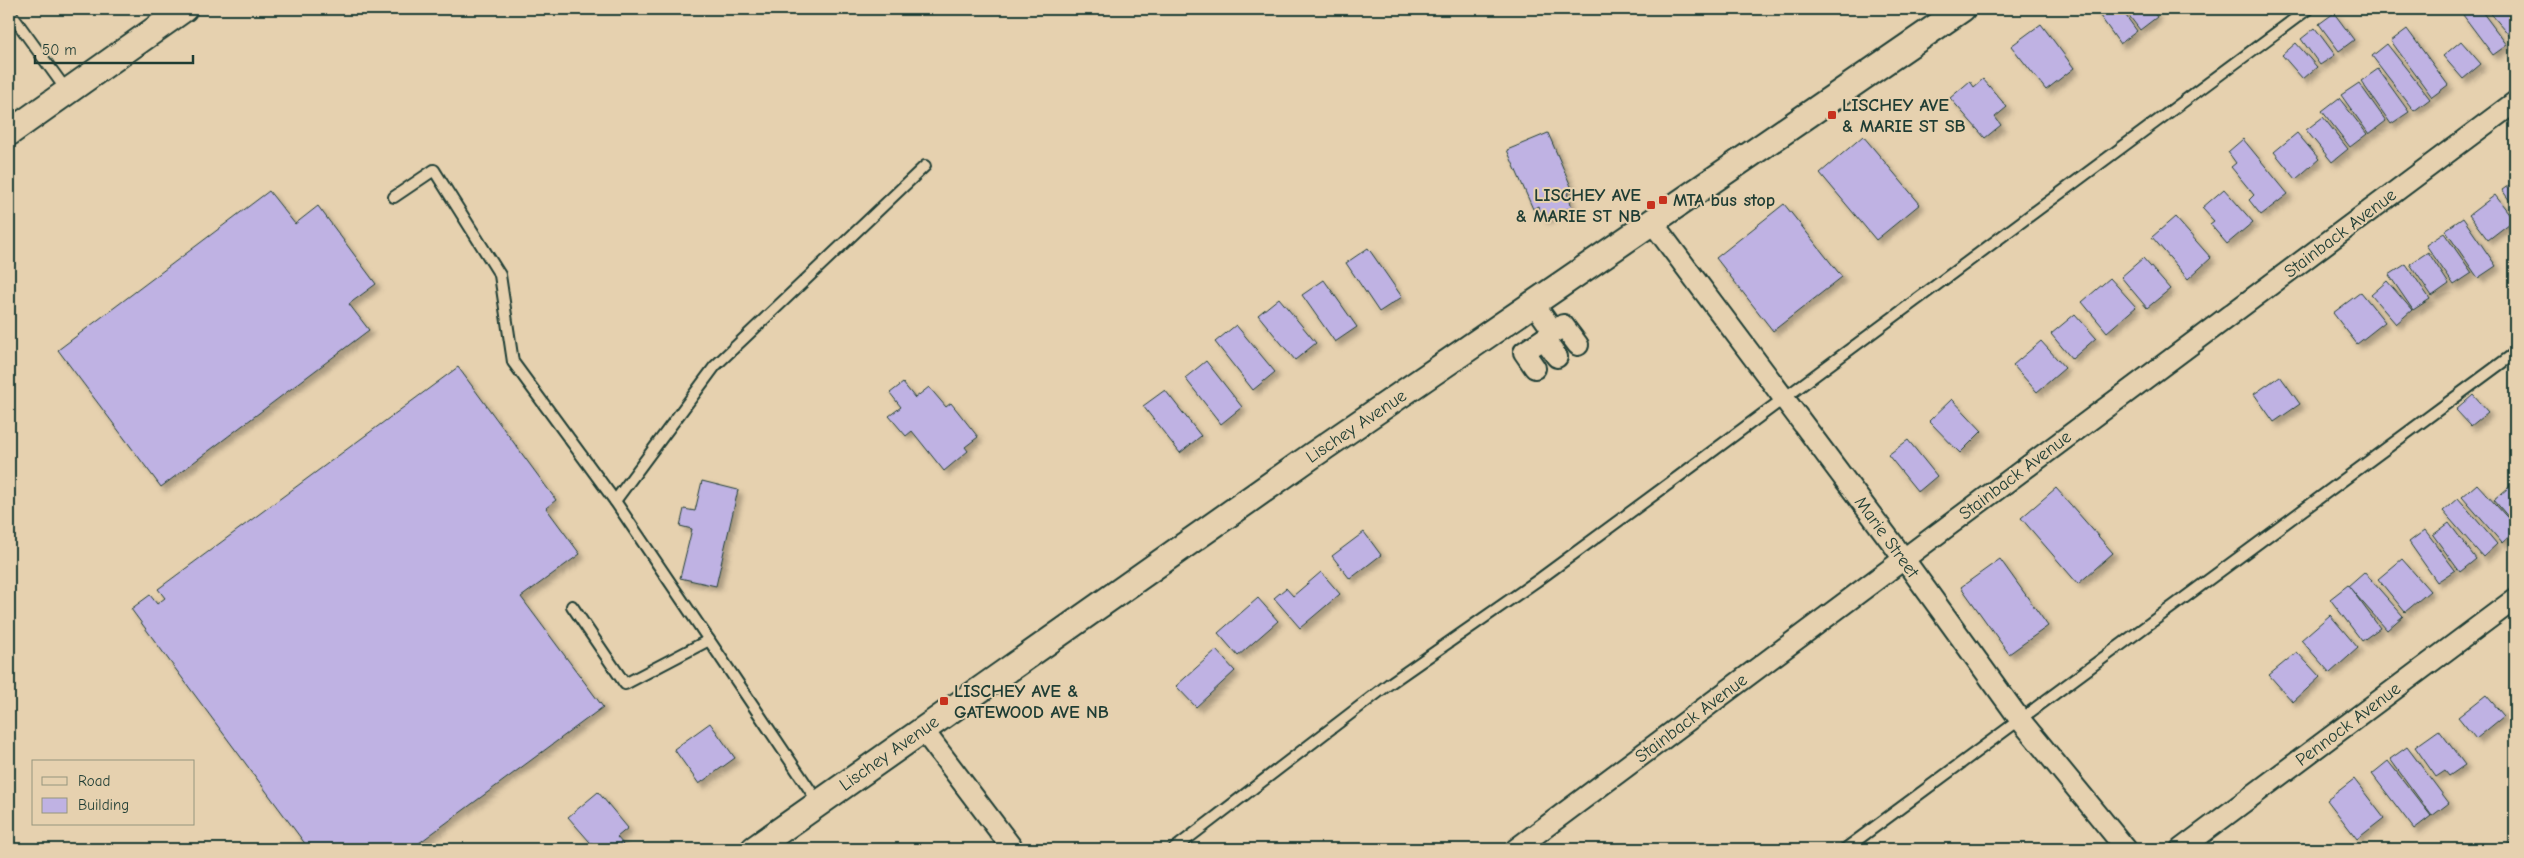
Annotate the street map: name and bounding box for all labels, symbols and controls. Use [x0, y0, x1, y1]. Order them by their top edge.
scale bar [35, 32, 192, 64]
text: 50 m [42, 41, 77, 59]
place label: LISCHEY AVE & MARIE ST SB [1842, 95, 1965, 137]
marker: LISCHEY AVE & MARIE ST SB [1826, 109, 1838, 121]
street label: Stainback Avenue [2280, 184, 2401, 282]
place label: LISCHEY AVE & MARIE ST NB [1516, 185, 1641, 227]
place label: MTA bus stop [1673, 190, 1775, 211]
marker: MTA bus stop [1657, 194, 1669, 206]
marker: LISCHEY AVE & MARIE ST NB [1645, 199, 1657, 211]
street label: Lischey Avenue [1302, 385, 1411, 468]
street label: Stainback Avenue [1955, 426, 2076, 524]
street label: Marie Street [1850, 492, 1924, 583]
street label: Stainback Avenue [1631, 669, 1752, 767]
street label: Pennock Avenue [2292, 678, 2405, 771]
place label: LISCHEY AVE & GATEWOOD AVE NB [954, 681, 1109, 723]
marker: LISCHEY AVE & GATEWOOD AVE NB [938, 695, 950, 707]
street label: Lischey Avenue [835, 711, 943, 795]
legend [32, 760, 195, 826]
text: Road [78, 772, 110, 790]
text: Building [78, 796, 129, 814]

